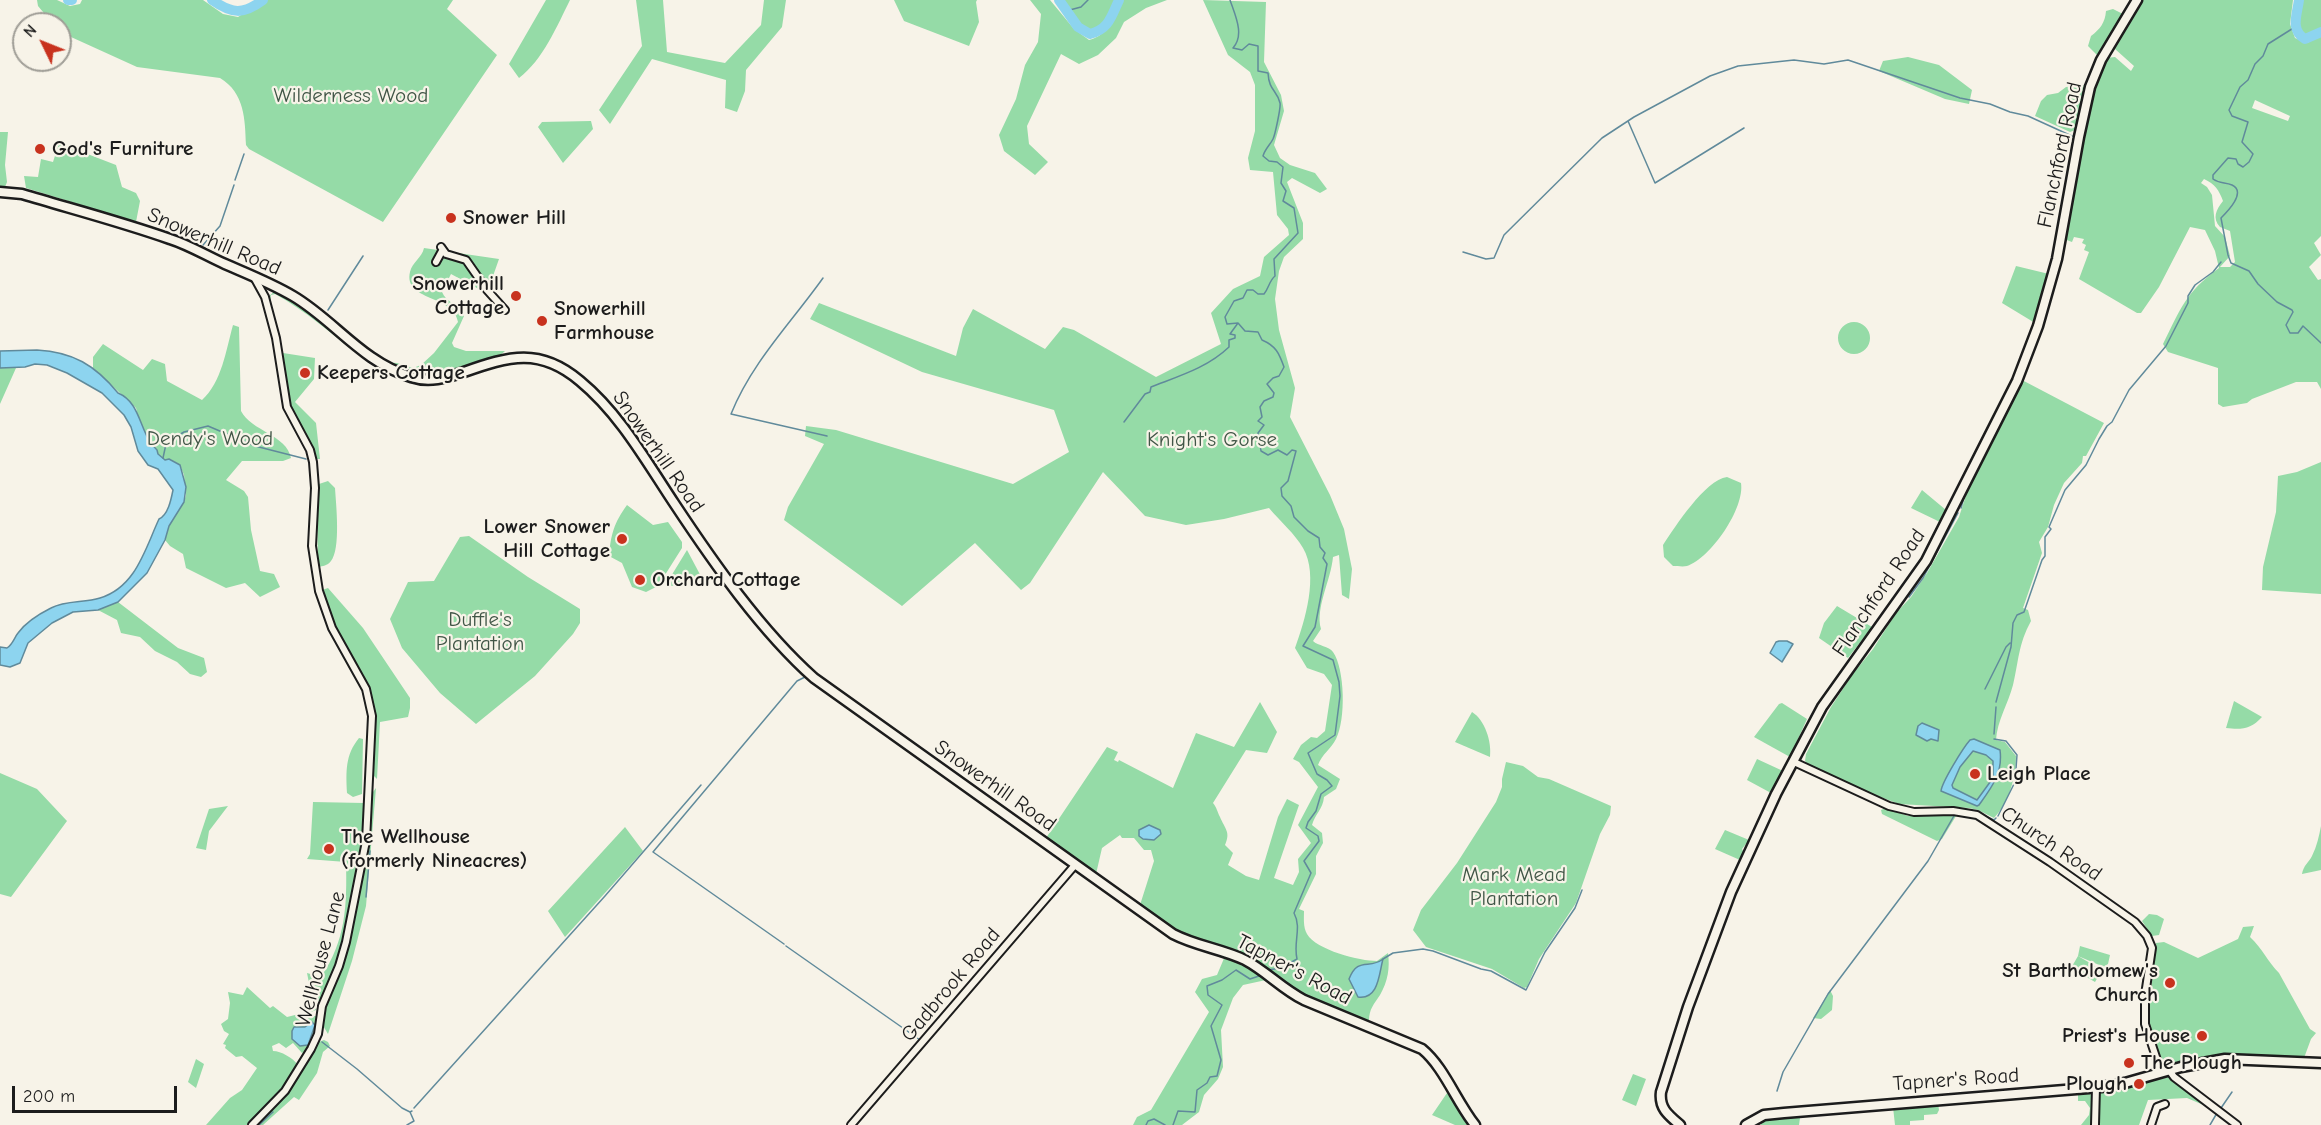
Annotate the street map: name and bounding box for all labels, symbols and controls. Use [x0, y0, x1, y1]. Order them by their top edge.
north arrow [12, 12, 72, 72]
text: N [20, 21, 40, 41]
street label: Flanchford Road [2032, 80, 2088, 230]
park label: Wilderness Wood [274, 83, 428, 109]
place label: God's Furniture [52, 136, 193, 162]
marker: God's Furniture [33, 142, 47, 156]
street label: Snowerhill Road [143, 203, 285, 281]
place label: Snower Hill [463, 205, 566, 231]
marker: Snower Hill [444, 211, 458, 225]
place label: Snowerhill Cottage [412, 271, 504, 321]
marker: Snowerhill Cottage [509, 289, 523, 303]
place label: Snowerhill Farmhouse [554, 296, 654, 346]
marker: Snowerhill Farmhouse [535, 314, 549, 328]
place label: Keepers Cottage [317, 360, 465, 386]
marker: Keepers Cottage [298, 366, 312, 380]
street label: Snowerhill Road [607, 386, 709, 518]
park label: Dendy's Wood [147, 426, 273, 452]
park label: Knight's Gorse [1147, 427, 1277, 453]
place label: Lower Snower Hill Cottage [484, 514, 610, 564]
street label: Flanchford Road [1827, 524, 1931, 662]
marker: Lower Snower Hill Cottage [615, 532, 629, 546]
place label: Orchard Cottage [652, 567, 800, 593]
marker: Orchard Cottage [633, 573, 647, 587]
park label: Duffle's Plantation [436, 607, 524, 657]
street label: Snowerhill Road [929, 735, 1061, 837]
place label: Leigh Place [1987, 761, 2091, 787]
marker: Leigh Place [1968, 767, 1982, 781]
street label: Church Road [1996, 801, 2106, 887]
place label: The Wellhouse (formerly Nineacres) [341, 824, 527, 874]
marker: The Wellhouse (formerly Nineacres) [322, 842, 336, 856]
park label: Mark Mead Plantation [1462, 862, 1566, 912]
street label: Wellhouse Lane [291, 889, 351, 1029]
street label: Gadbrook Road [896, 923, 1006, 1047]
street label: Tapner's Road [1232, 929, 1356, 1011]
place label: St Bartholomew's Church [2002, 958, 2158, 1008]
marker: St Bartholomew's Church [2163, 976, 2177, 990]
place label: Priest's House [2062, 1023, 2190, 1049]
marker: Priest's House [2195, 1029, 2209, 1043]
place label: The Plough [2141, 1050, 2242, 1076]
marker: The Plough [2122, 1056, 2136, 1070]
street label: Tapner's Road [1892, 1063, 2020, 1097]
place label: Plough [2066, 1071, 2127, 1097]
scale bar [15, 1074, 180, 1112]
marker: Plough [2132, 1077, 2146, 1091]
text: 200 m [23, 1086, 75, 1107]

